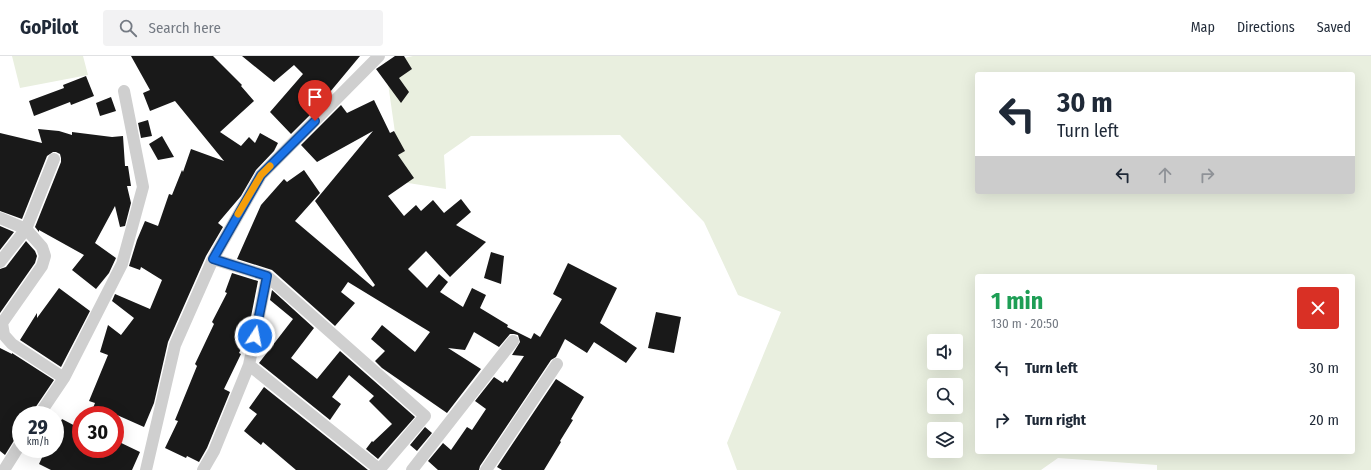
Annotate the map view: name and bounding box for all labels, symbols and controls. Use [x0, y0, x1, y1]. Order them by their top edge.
search box [103, 10, 383, 46]
text: GoPilot [20, 16, 79, 39]
icon: search [117, 17, 139, 39]
text: Search here [149, 19, 221, 37]
text: Map [1191, 19, 1215, 36]
text: Directions [1237, 19, 1295, 36]
text: Saved [1317, 19, 1351, 36]
pin [298, 80, 332, 121]
icon: arrive [304, 86, 326, 108]
text: 30 m [1057, 86, 1113, 119]
icon: left [991, 88, 1043, 140]
text: Turn left [1057, 120, 1119, 142]
icon: left [1112, 164, 1134, 186]
icon: ahead [1154, 164, 1176, 186]
icon: right [1196, 164, 1218, 186]
text: 1 min [991, 287, 1043, 315]
button: close [1297, 287, 1339, 329]
position arrow [234, 315, 276, 357]
text: 130 m · 20:50 [991, 316, 1059, 331]
map controls [927, 334, 963, 458]
button: sound [927, 334, 963, 370]
icon: left [991, 357, 1013, 379]
text: Turn left [1025, 359, 1078, 377]
text: 30 m [1309, 359, 1339, 377]
button: search [927, 378, 963, 414]
speed limit sign: 30 [72, 406, 124, 458]
icon: right [991, 409, 1013, 431]
text: Turn right [1025, 411, 1086, 429]
text: 20 m [1310, 411, 1339, 429]
text: 29 [28, 415, 48, 439]
button: layers [927, 422, 963, 458]
text: km/h [27, 436, 49, 448]

